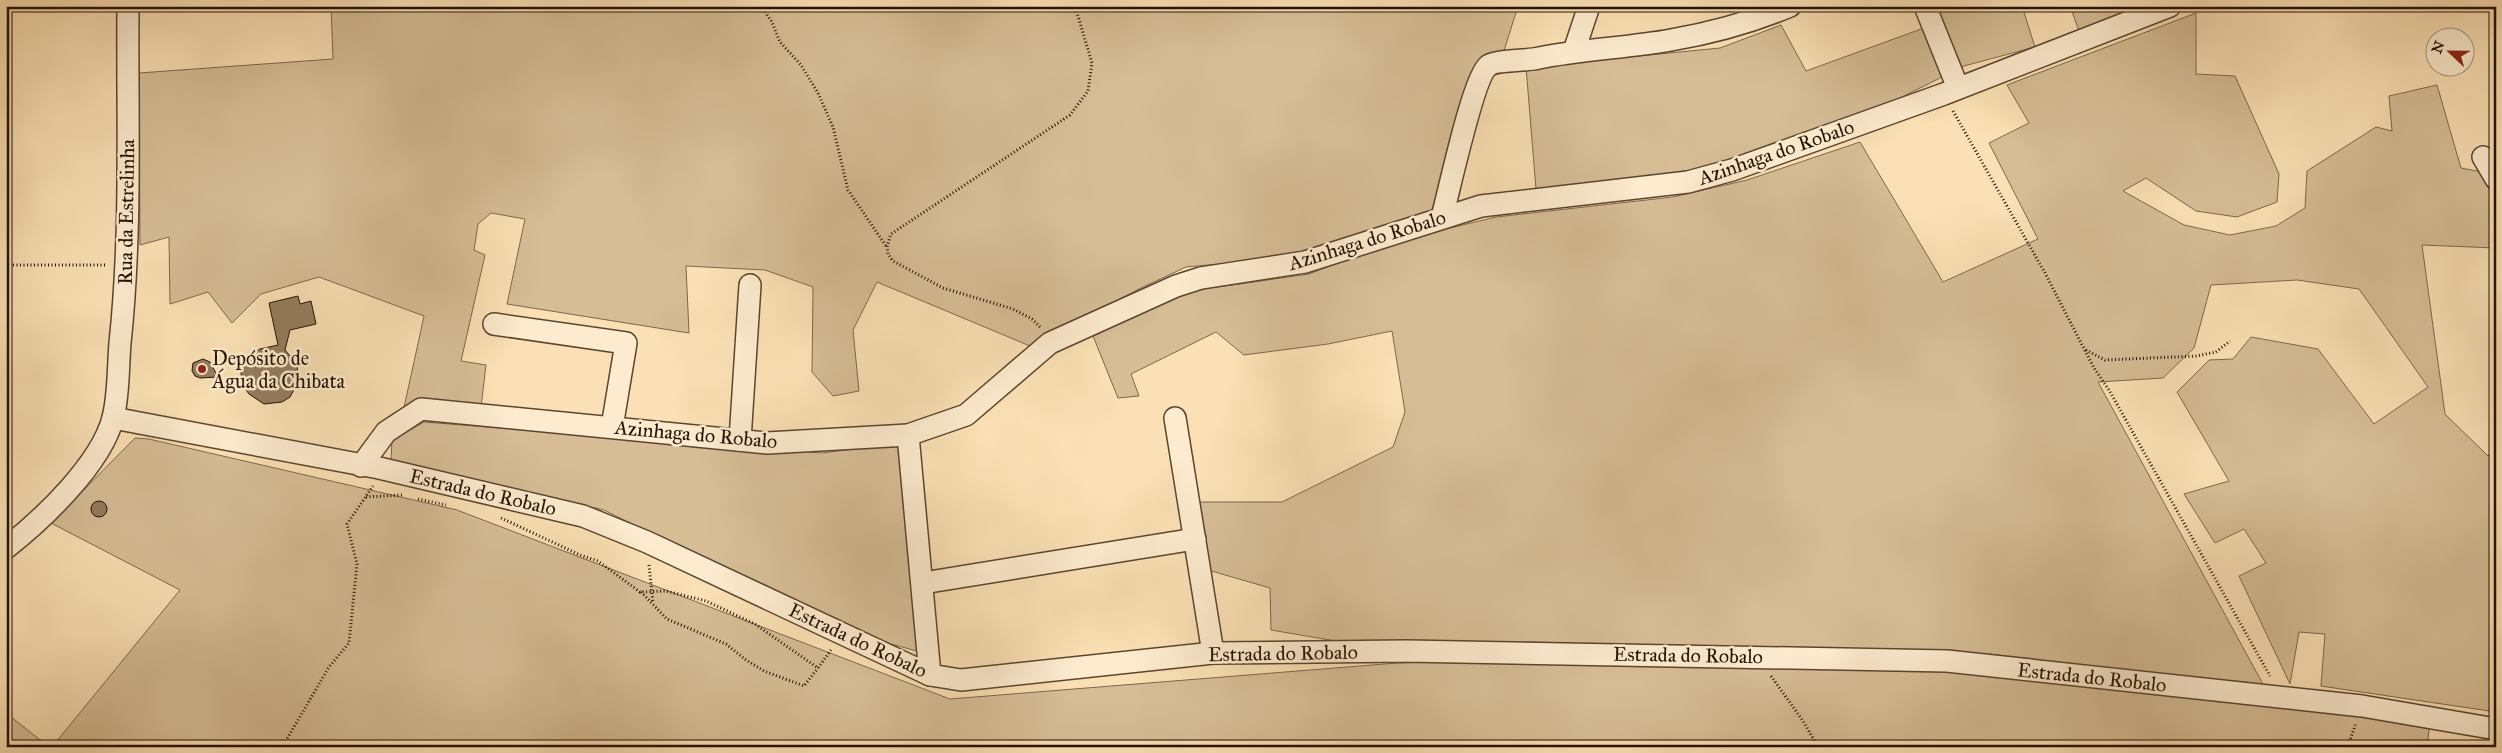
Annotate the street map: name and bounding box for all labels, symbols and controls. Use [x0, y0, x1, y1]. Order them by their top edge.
north arrow [2424, 28, 2474, 78]
text: N [2428, 39, 2449, 56]
street label: Azinhaga do Robalo [1694, 114, 1857, 191]
street label: Rua da Estrelinha [113, 138, 139, 285]
street label: Azinhaga do Robalo [1285, 205, 1449, 277]
place label: Depósito de Água da Chibata [211, 346, 346, 394]
marker: Depósito de Água da Chibata [196, 363, 208, 375]
street label: Azinhaga do Robalo [613, 415, 778, 454]
street label: Estrada do Robalo [407, 463, 559, 521]
street label: Estrada do Robalo [785, 597, 931, 683]
street label: Estrada do Robalo [1208, 640, 1358, 666]
street label: Estrada do Robalo [1613, 642, 1763, 668]
street label: Estrada do Robalo [2016, 657, 2168, 697]

